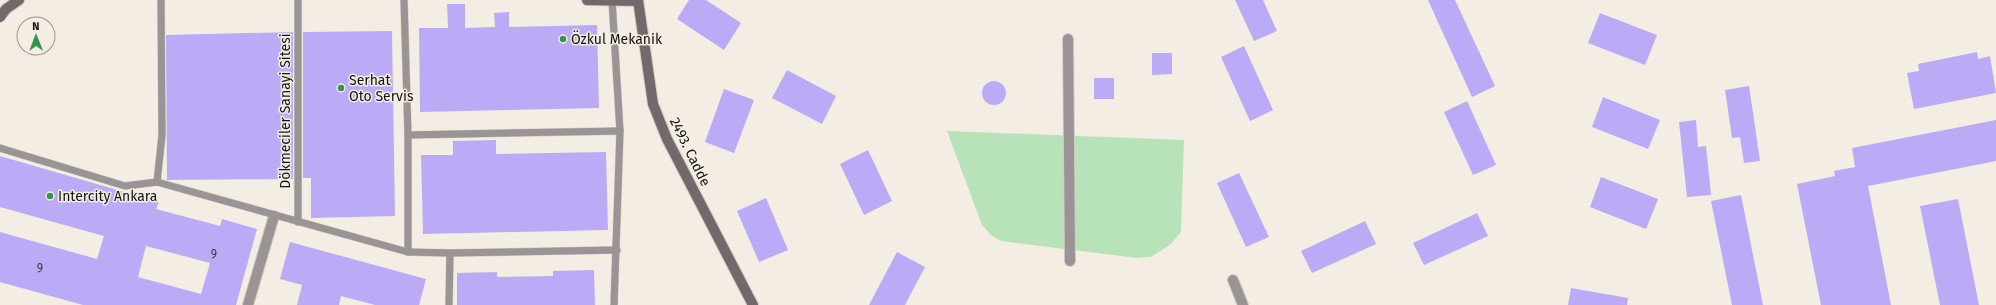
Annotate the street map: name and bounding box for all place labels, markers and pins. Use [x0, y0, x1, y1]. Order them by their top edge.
place label: Özkul Mekanik [571, 30, 663, 48]
marker: Özkul Mekanik [558, 34, 568, 44]
place label: Serhat Oto Servis [349, 72, 414, 105]
marker: Serhat Oto Servis [336, 83, 346, 93]
place label: Intercity Ankara [58, 188, 157, 205]
marker: Intercity Ankara [45, 191, 55, 201]

